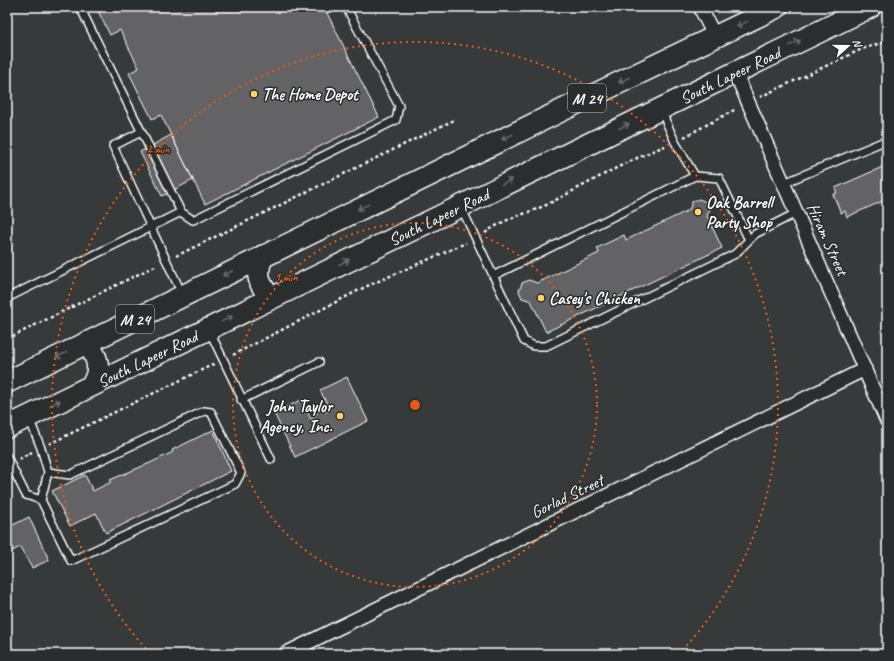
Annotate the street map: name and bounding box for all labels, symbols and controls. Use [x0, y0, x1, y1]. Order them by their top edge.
one-way arrow [736, 21, 748, 28]
north arrow [828, 26, 868, 66]
text: N [850, 37, 866, 50]
one-way arrow [789, 39, 801, 46]
street label: South Lapeer Road [677, 41, 787, 109]
one-way arrow [619, 77, 631, 84]
place label: The Home Depot [262, 84, 360, 105]
road number: M 24 [568, 84, 606, 112]
marker: The Home Depot [249, 89, 259, 99]
one-way arrow [618, 122, 630, 129]
one-way arrow [502, 134, 514, 141]
text: 2 min [147, 141, 170, 157]
one-way arrow [501, 178, 513, 185]
street label: South Lapeer Road [385, 183, 495, 251]
place label: Oak Barrell Party Shop [706, 192, 775, 233]
street label: Hiram Street [802, 200, 854, 281]
one-way arrow [357, 204, 369, 211]
marker: Oak Barrell Party Shop [693, 207, 703, 217]
one-way arrow [338, 258, 350, 265]
text: 1 min [275, 269, 298, 285]
one-way arrow [222, 270, 234, 277]
place label: Casey's Chicken [549, 288, 641, 309]
marker: Casey's Chicken [536, 293, 546, 303]
road number: M 24 [116, 305, 154, 333]
one-way arrow [221, 315, 233, 322]
street label: South Lapeer Road [94, 324, 204, 392]
one-way arrow [55, 352, 67, 359]
place label: John Taylor Agency, Inc. [260, 396, 334, 437]
centre of rings [408, 398, 422, 412]
one-way arrow [48, 399, 60, 406]
marker: John Taylor Agency, Inc. [335, 411, 345, 421]
street label: Gorlad Street [528, 469, 609, 523]

